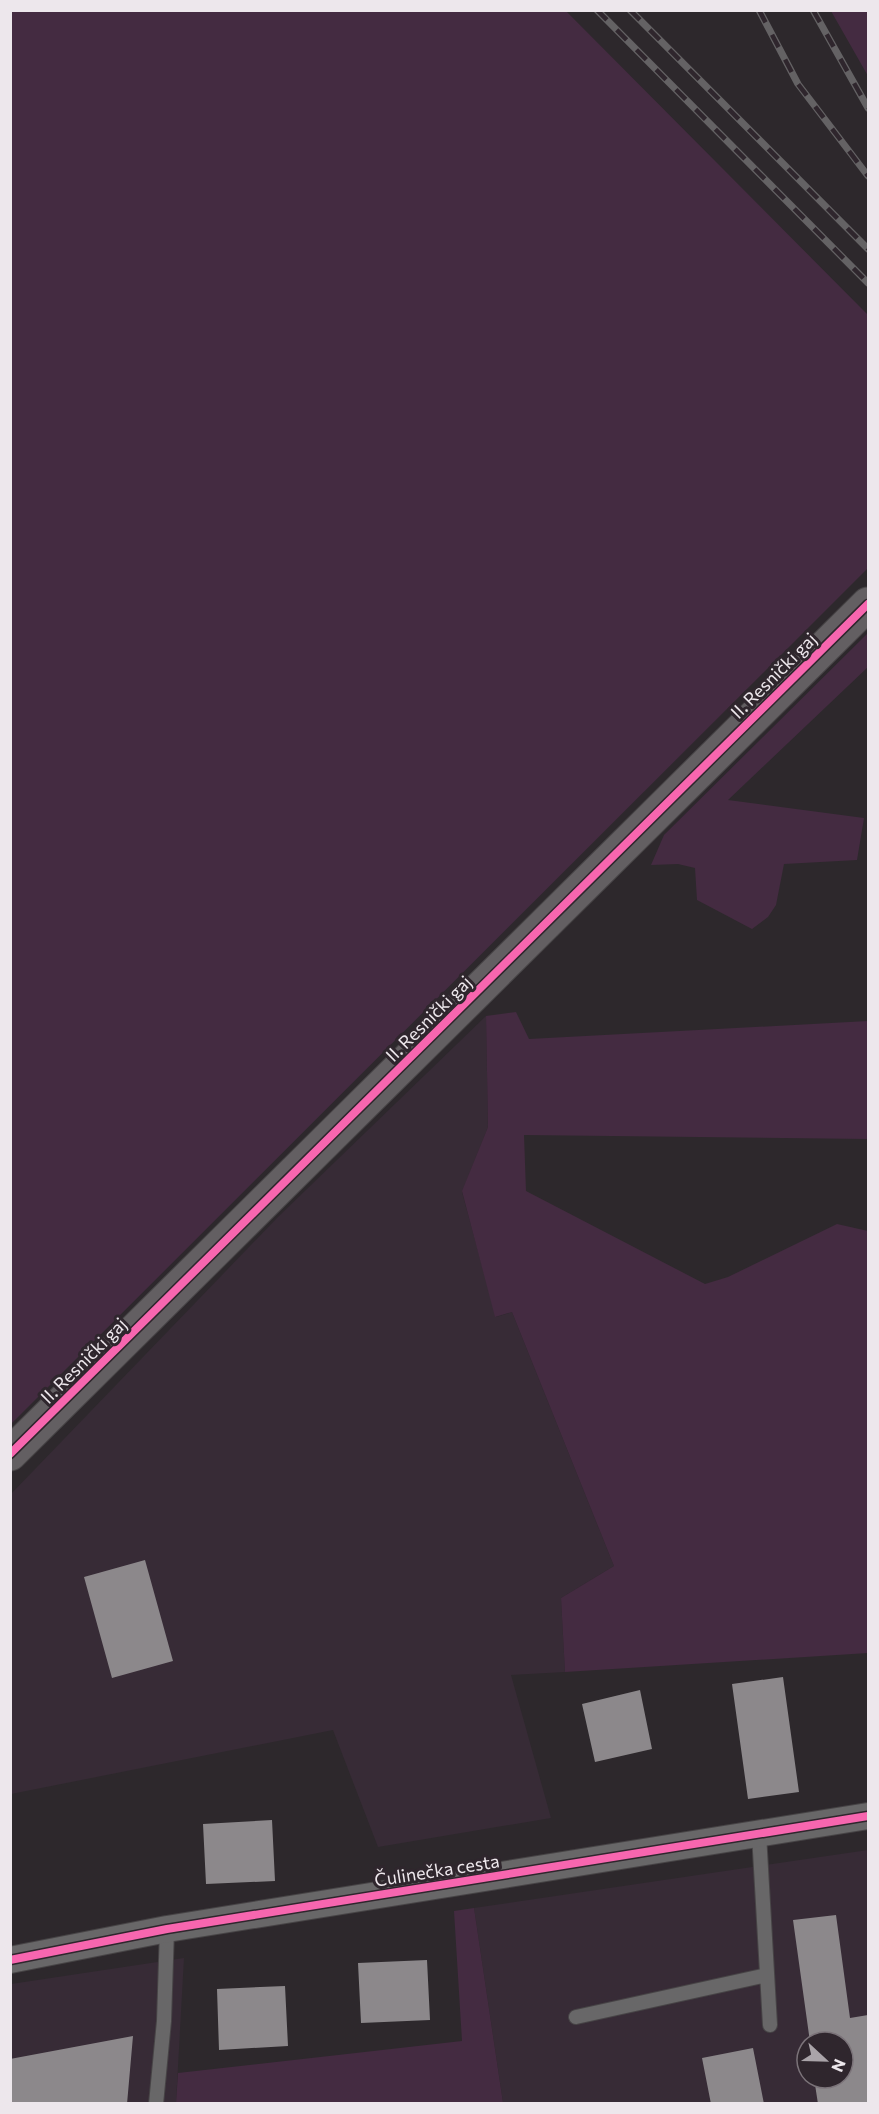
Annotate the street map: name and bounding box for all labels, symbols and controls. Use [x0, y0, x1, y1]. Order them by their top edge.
street label: II. Resnički gaj [726, 628, 821, 723]
street label: II. Resnički gaj [381, 971, 476, 1066]
street label: II. Resnički gaj [36, 1313, 131, 1408]
street label: Čulinečka cesta [373, 1849, 501, 1891]
north arrow [795, 2030, 855, 2090]
text: N [828, 2057, 850, 2075]

